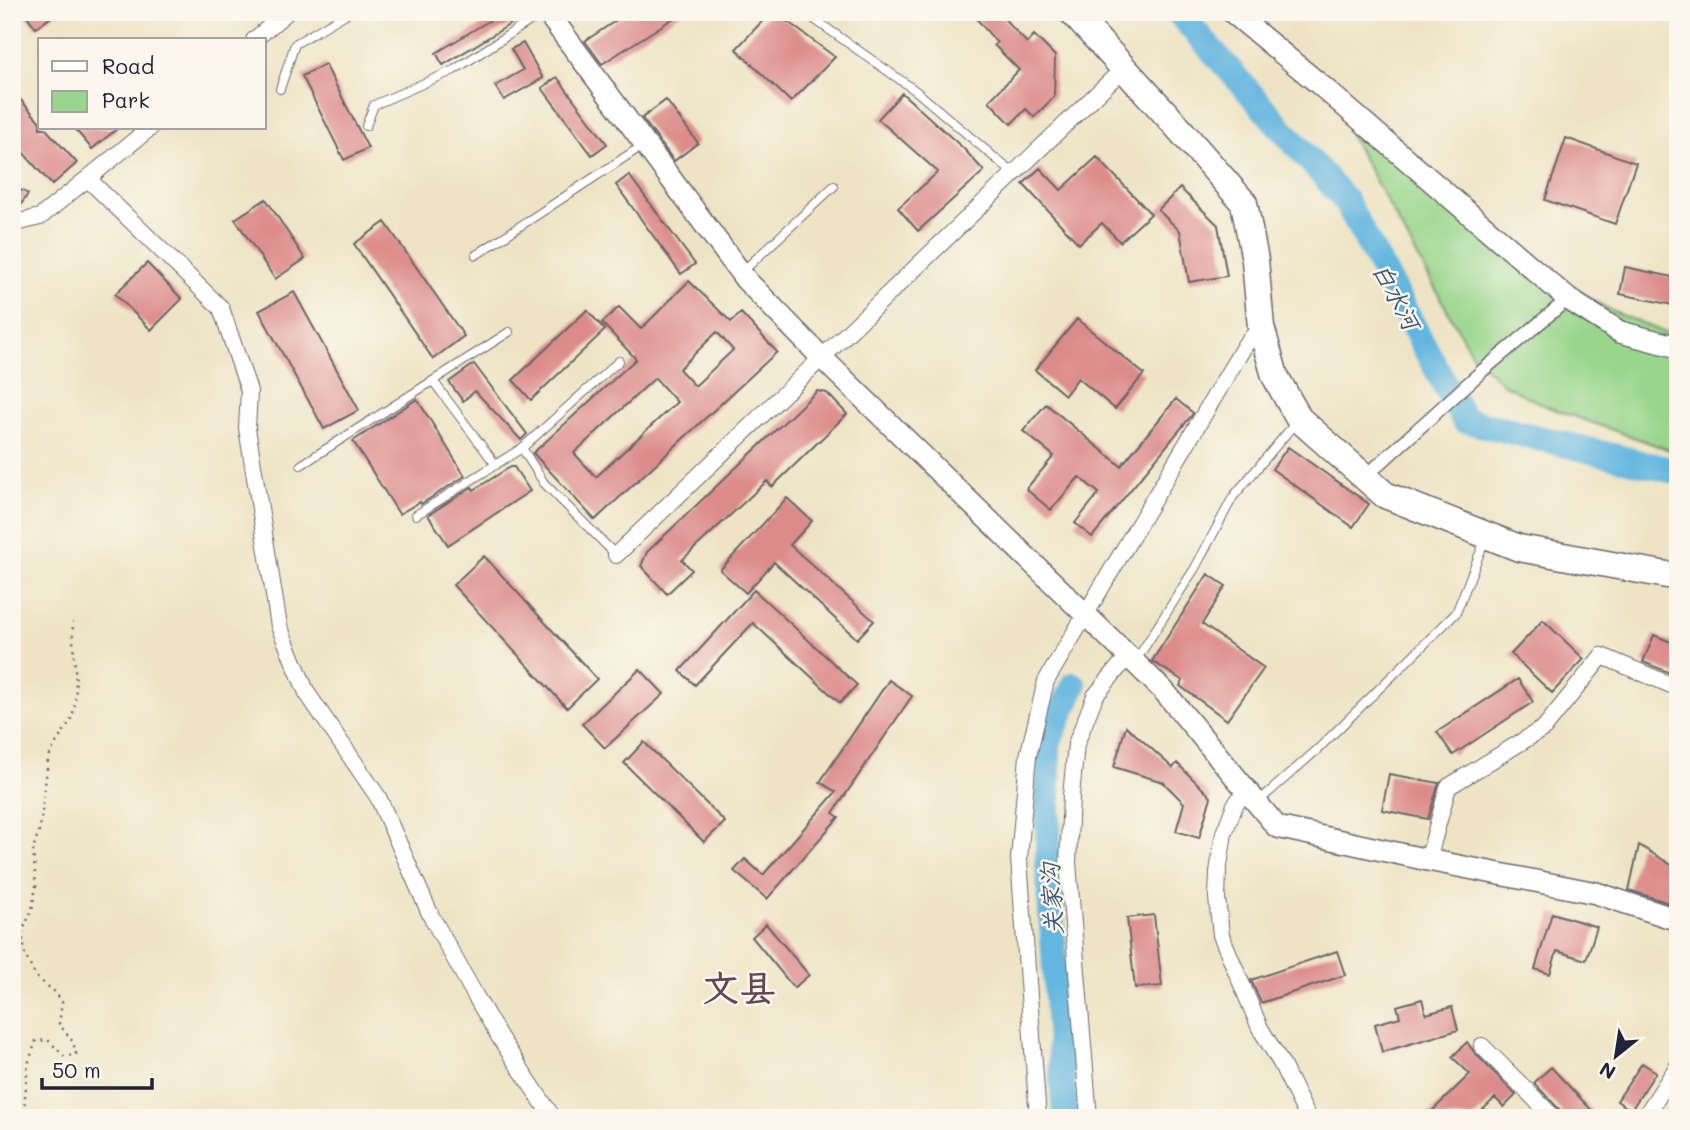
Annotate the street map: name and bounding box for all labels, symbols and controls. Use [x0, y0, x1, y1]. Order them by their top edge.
legend [38, 38, 266, 130]
text: Road [102, 52, 154, 79]
text: Park [102, 86, 150, 113]
water label: 白水河 [1366, 257, 1429, 339]
water label: 关家沟 [1034, 860, 1068, 936]
district label: 文县 [702, 962, 776, 1010]
north arrow [1582, 1021, 1652, 1092]
scale bar [42, 1046, 152, 1090]
text: 50 m [52, 1056, 101, 1083]
text: N [1595, 1057, 1620, 1086]

